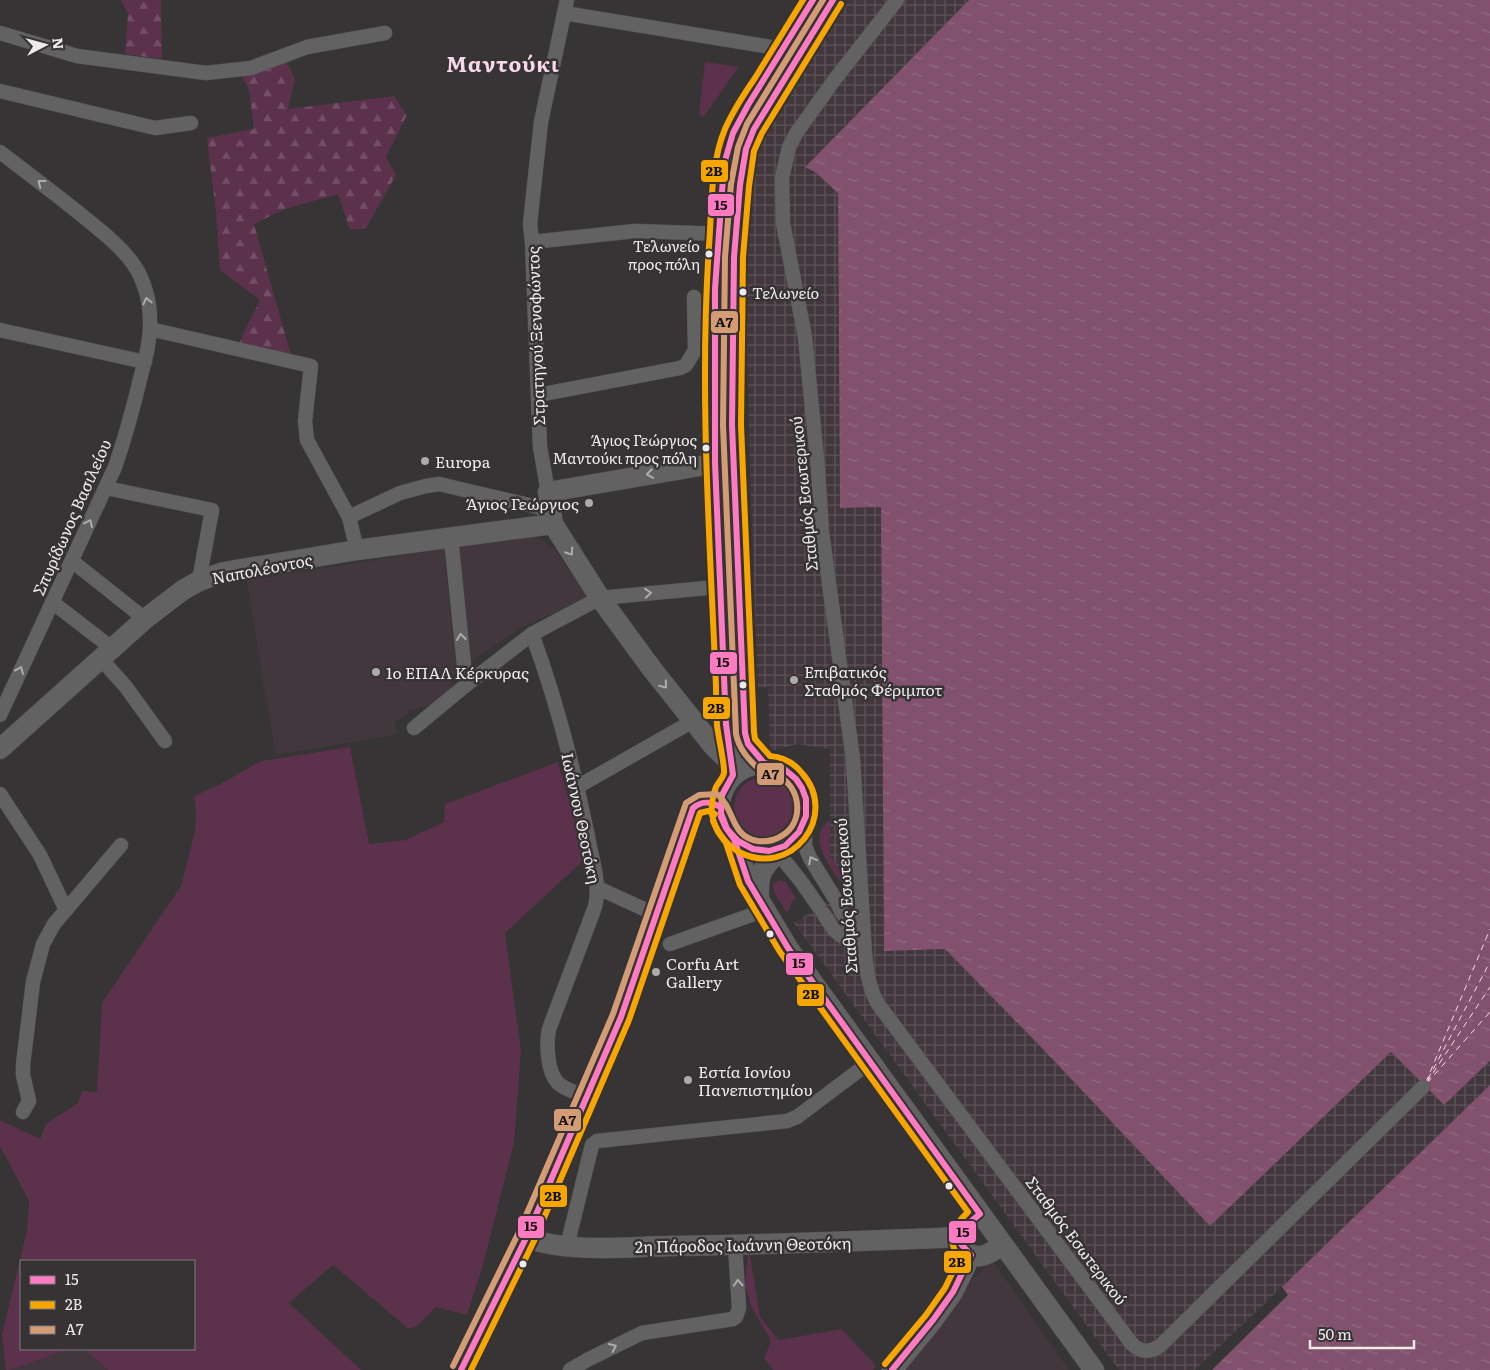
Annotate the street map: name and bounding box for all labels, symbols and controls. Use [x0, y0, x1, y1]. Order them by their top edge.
north arrow [20, 20, 70, 70]
text: N [48, 37, 70, 51]
district label: Μαντούκι [446, 47, 560, 78]
line badge: 2B [700, 159, 729, 183]
text: 2B [705, 160, 723, 180]
one-way arrow [38, 180, 47, 189]
line badge: 15 [707, 193, 735, 217]
text: 15 [714, 194, 728, 214]
place label: Τελωνείο προς πόλη [628, 234, 700, 275]
street label: Στρατηγού Ξενοφώντος [520, 246, 550, 426]
marker: Τελωνείο προς πόλη [704, 249, 714, 259]
place label: Τελωνείο [752, 281, 819, 304]
marker: Τελωνείο [738, 287, 748, 297]
one-way arrow [142, 297, 153, 306]
line badge: A7 [710, 310, 739, 334]
text: A7 [715, 311, 733, 331]
street label: Σταθμός Εσωτερικού [783, 415, 823, 573]
place label: Άγιος Γεώργιος Μαντούκι προς πόλη [552, 428, 698, 469]
street label: Σπυρίδωνος Βασιλείου [26, 435, 116, 599]
marker: Άγιος Γεώργιος Μαντούκι προς πόλη [701, 443, 711, 453]
place label: Europa [435, 449, 491, 473]
marker: Europa [419, 455, 431, 467]
one-way arrow [646, 469, 655, 479]
place label: Άγιος Γεώργιος [466, 491, 579, 515]
marker: Άγιος Γεώργιος [583, 497, 595, 509]
one-way arrow [83, 519, 94, 528]
street label: Ναπολέοντος [210, 546, 314, 590]
one-way arrow [564, 547, 574, 556]
one-way arrow [644, 588, 652, 599]
one-way arrow [456, 632, 467, 640]
line badge: 15 [709, 651, 738, 675]
text: 15 [716, 651, 730, 671]
place label: Επιβατικός Σταθμός Φέριμποτ [804, 659, 943, 701]
place label: 1ο ΕΠΑΛ Κέρκυρας [386, 660, 529, 684]
one-way arrow [13, 666, 24, 675]
marker: 1ο ΕΠΑΛ Κέρκυρας [370, 666, 382, 678]
marker: Επιβατικός Σταθμός Φέριμποτ [788, 674, 800, 686]
one-way arrow [659, 679, 667, 688]
unlabelled marker [738, 680, 748, 690]
line badge: 2B [702, 696, 731, 720]
text: 2B [707, 697, 725, 717]
street label: Ιωάννου Θεοτόκη [556, 750, 608, 886]
line badge: A7 [756, 762, 785, 786]
text: A7 [761, 763, 779, 783]
street label: Σταθμός Εσωτερικού [828, 817, 862, 975]
one-way arrow [808, 857, 818, 866]
unlabelled marker [765, 929, 775, 939]
place label: Corfu Art Gallery [666, 951, 740, 993]
line badge: 15 [785, 952, 814, 976]
text: 15 [792, 952, 806, 972]
marker: Corfu Art Gallery [650, 966, 662, 978]
line badge: 2B [796, 983, 825, 1007]
text: 2B [802, 983, 820, 1003]
place label: Εστία Ιονίου Πανεπιστημίου [698, 1059, 813, 1101]
marker: Εστία Ιονίου Πανεπιστημίου [682, 1074, 694, 1086]
line badge: A7 [553, 1108, 582, 1132]
text: A7 [558, 1109, 576, 1129]
street label: Σταθμός Εσωτερικού [1020, 1170, 1134, 1310]
unlabelled marker [944, 1181, 954, 1191]
line badge: 2B [539, 1184, 568, 1208]
text: 2B [544, 1185, 562, 1205]
line badge: 15 [517, 1215, 545, 1239]
text: 15 [524, 1215, 538, 1235]
line badge: 15 [948, 1220, 977, 1244]
text: 15 [956, 1221, 970, 1241]
street label: 2η Πάροδος Ιωάννη Θεοτόκη [635, 1230, 851, 1258]
line badge: 2B [943, 1250, 972, 1274]
text: 2B [948, 1251, 966, 1271]
unlabelled marker [518, 1259, 528, 1269]
legend [20, 1260, 195, 1350]
text: 15 [65, 1267, 79, 1290]
one-way arrow [732, 1279, 743, 1287]
text: 2B [65, 1292, 83, 1315]
text: A7 [65, 1317, 84, 1340]
scale bar [1310, 1318, 1414, 1350]
text: 50 m [1318, 1322, 1352, 1345]
one-way arrow [608, 1343, 617, 1354]

